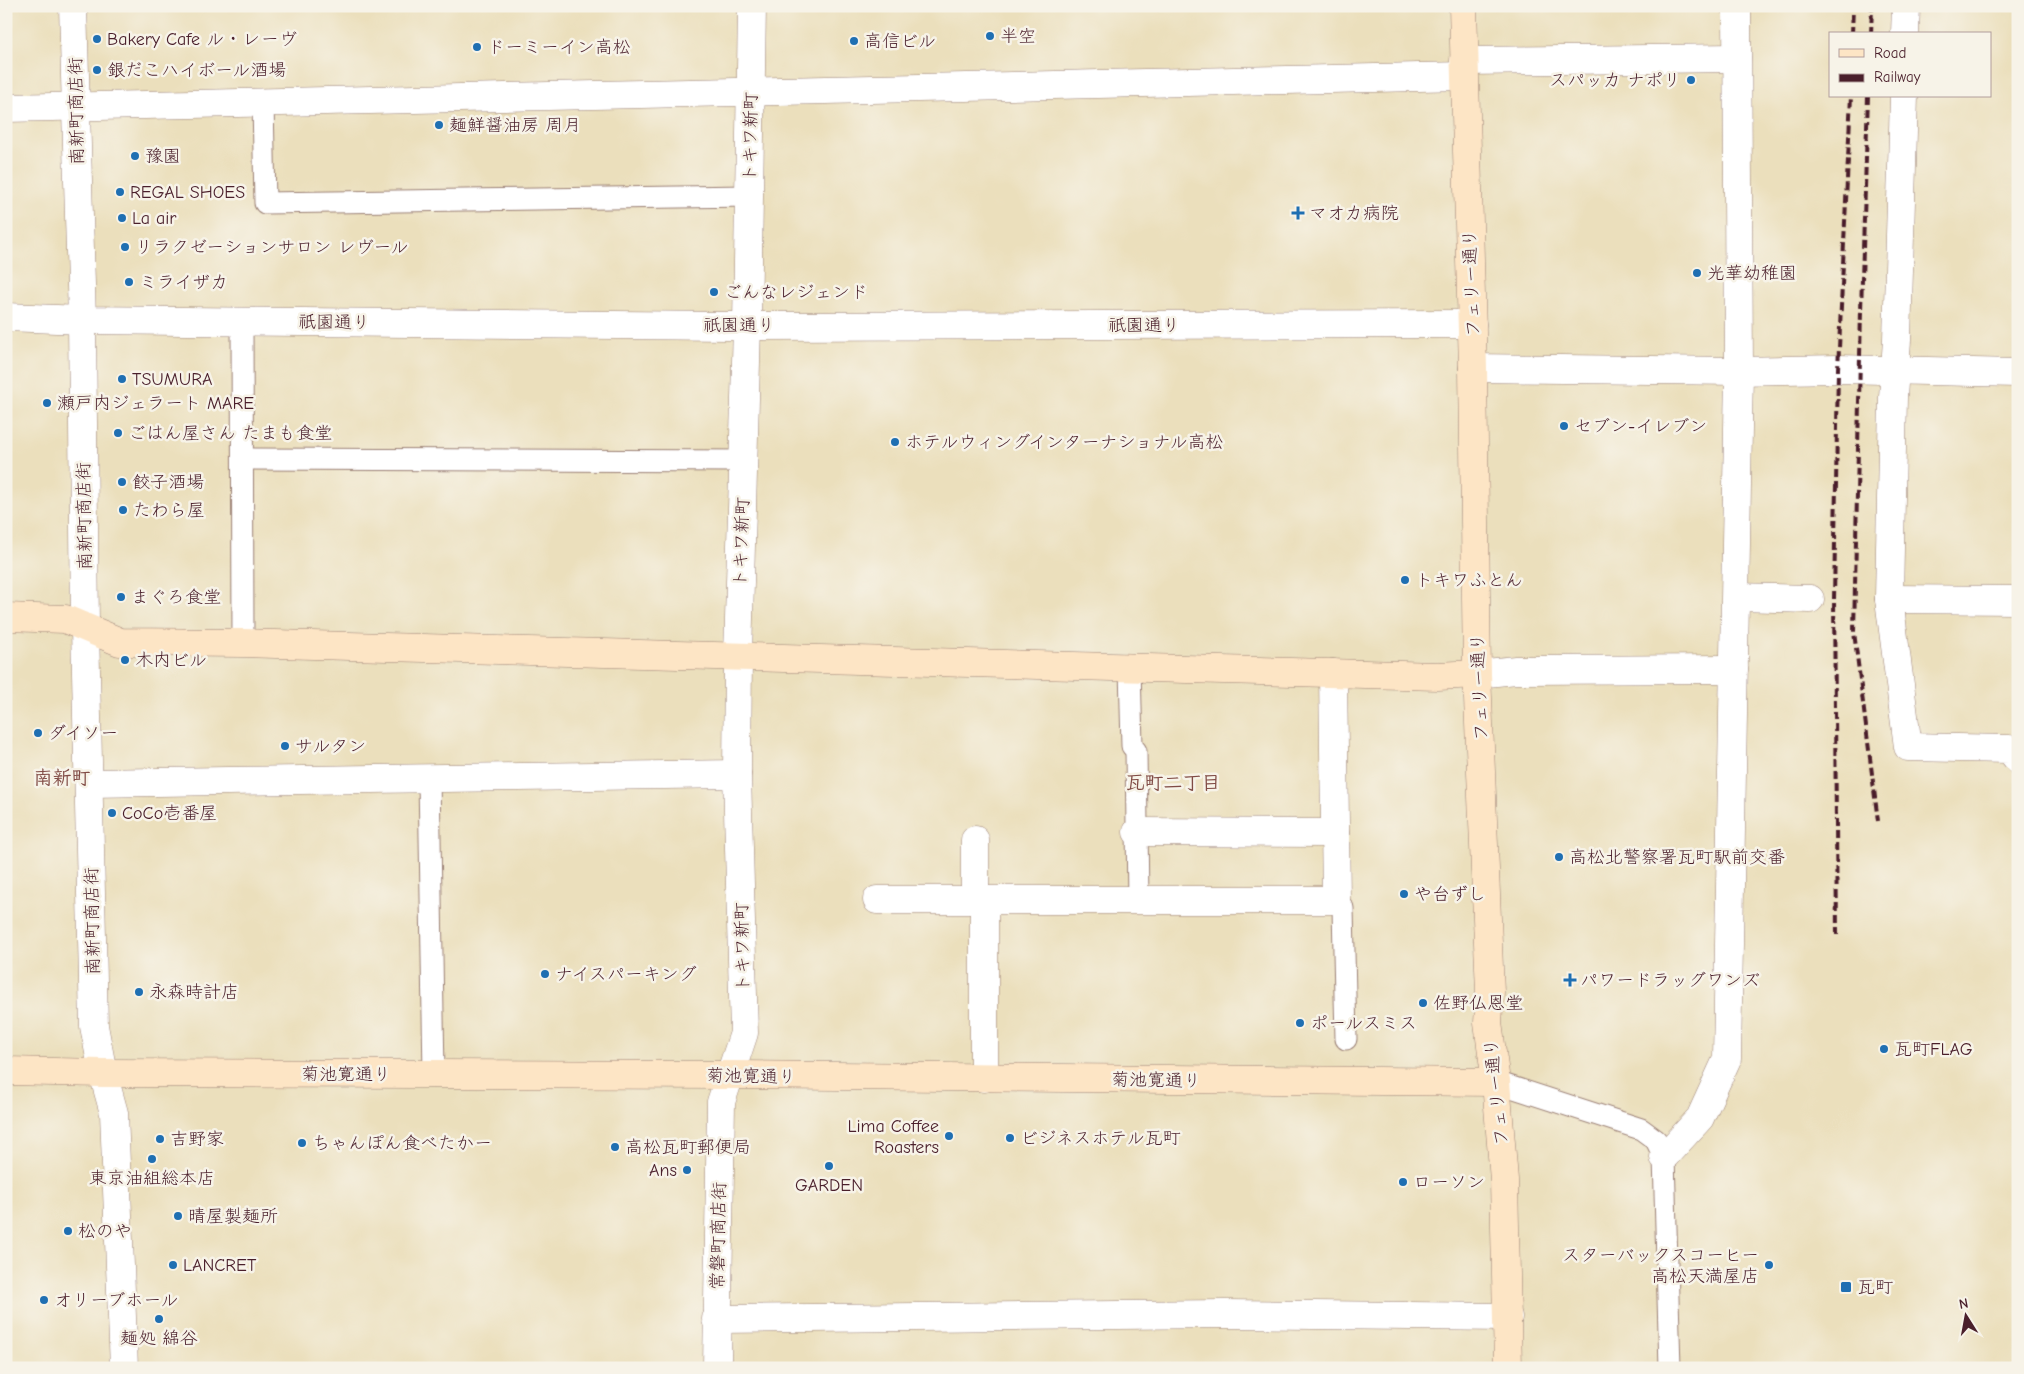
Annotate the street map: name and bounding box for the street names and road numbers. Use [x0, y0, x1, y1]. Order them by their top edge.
street label: 南新町商店街 [65, 57, 88, 165]
street label: トキワ新町 [739, 92, 762, 182]
street label: フェリー通り [1459, 229, 1484, 337]
street label: 祇園通り [298, 311, 370, 334]
street label: 祇園通り [703, 315, 775, 336]
street label: 祇園通り [1108, 315, 1180, 336]
street label: 南新町商店街 [73, 462, 96, 570]
street label: トキワ新町 [729, 497, 754, 587]
street label: フェリー通り [1467, 633, 1492, 741]
street label: 南新町商店街 [81, 867, 104, 975]
street label: トキワ新町 [731, 902, 754, 992]
street label: フェリー通り [1480, 1037, 1513, 1147]
street label: 菊池寛通り [301, 1064, 391, 1085]
street label: 菊池寛通り [706, 1065, 796, 1088]
street label: 菊池寛通り [1111, 1069, 1201, 1092]
street label: 常磐町商店街 [707, 1182, 730, 1290]

